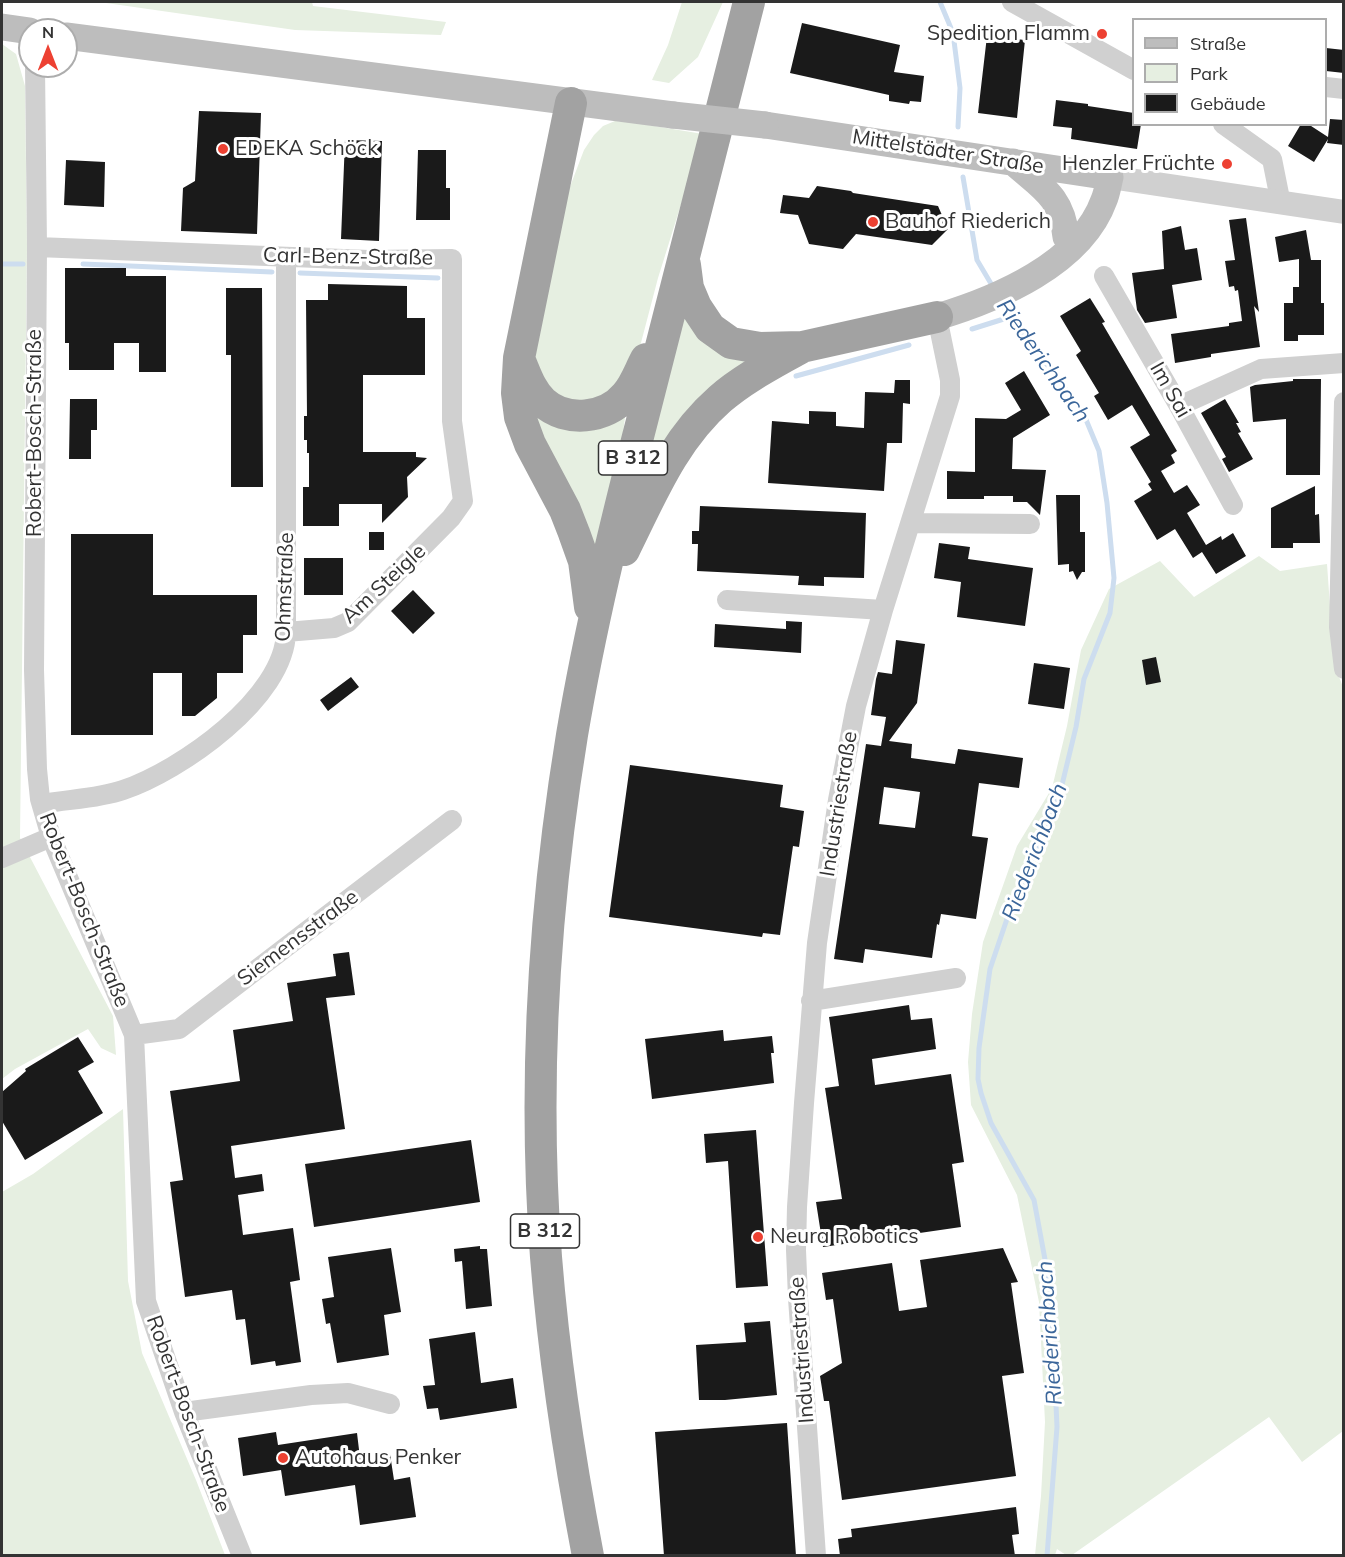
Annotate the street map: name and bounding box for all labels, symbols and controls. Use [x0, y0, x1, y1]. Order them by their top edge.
north arrow [18, 18, 78, 78]
legend [1132, 18, 1327, 126]
place label: Spedition Flamm [927, 21, 1090, 47]
text: N [42, 22, 54, 42]
marker: Spedition Flamm [1095, 27, 1109, 41]
text: Straße [1190, 32, 1246, 55]
text: Park [1190, 62, 1228, 85]
text: Gebäude [1190, 92, 1266, 115]
street label: Mittelstädter Straße [850, 124, 1046, 180]
place label: EDEKA Schöck [235, 136, 378, 162]
marker: EDEKA Schöck [216, 142, 230, 156]
place label: Henzler Früchte [1062, 151, 1215, 177]
marker: Henzler Früchte [1220, 157, 1234, 171]
place label: Bauhof Riederich [885, 209, 1051, 235]
marker: Bauhof Riederich [866, 215, 880, 229]
street label: Carl-Benz-Straße [263, 243, 433, 271]
water label: Riederichbach [991, 294, 1095, 428]
street label: Robert-Bosch-Straße [22, 329, 48, 537]
street label: Im Sai [1144, 358, 1196, 422]
road number: B 312 [598, 441, 668, 475]
street label: Ohmstraße [270, 532, 300, 642]
street label: Am Steigle [337, 539, 431, 629]
street label: Industriestraße [815, 730, 863, 878]
water label: Riederichbach [997, 780, 1073, 924]
street label: Robert-Bosch-Straße [33, 809, 135, 1011]
street label: Siemensstraße [233, 884, 363, 992]
road number: B 312 [510, 1214, 580, 1248]
place label: Neura Robotics [770, 1224, 919, 1250]
marker: Neura Robotics [751, 1230, 765, 1244]
water label: Riederichbach [1032, 1260, 1068, 1406]
street label: Industriestraße [784, 1276, 820, 1424]
street label: Robert-Bosch-Straße [141, 1312, 235, 1516]
place label: Autohaus Penker [295, 1445, 461, 1471]
marker: Autohaus Penker [276, 1451, 290, 1465]

